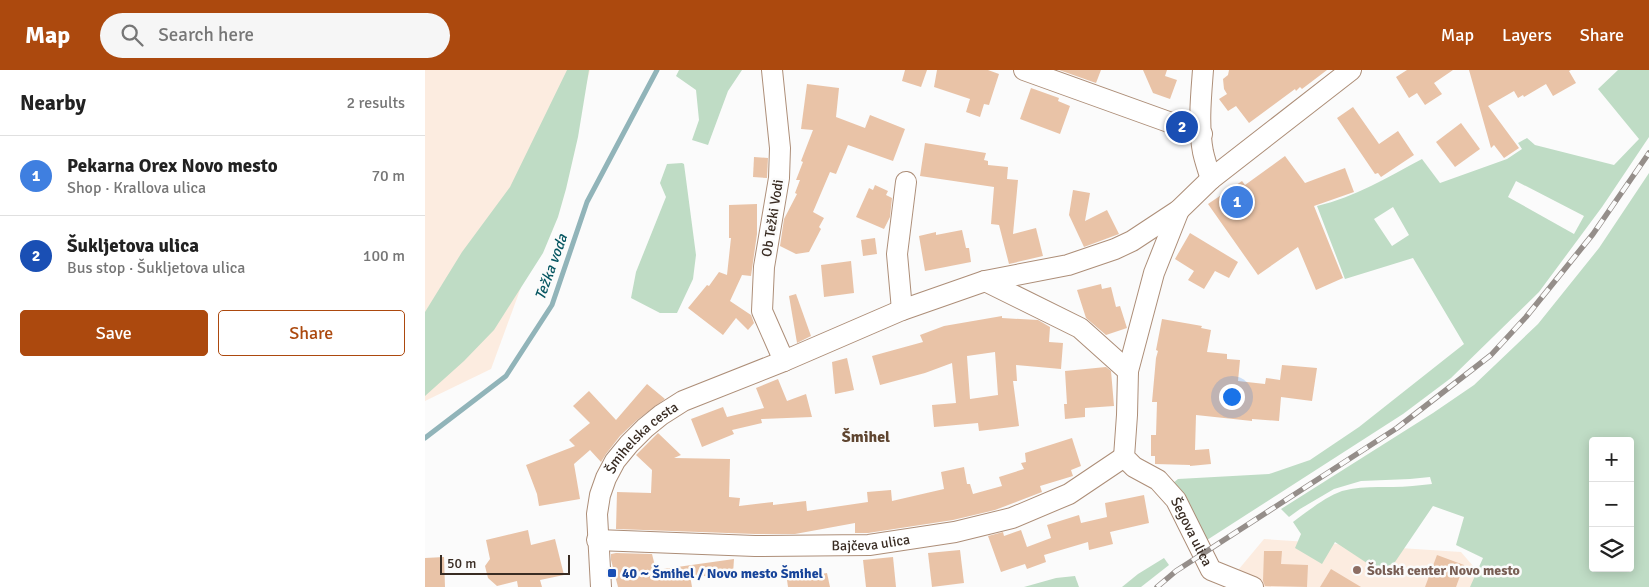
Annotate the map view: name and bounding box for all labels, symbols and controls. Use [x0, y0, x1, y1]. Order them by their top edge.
search box [100, 13, 450, 58]
text: Map [25, 20, 70, 50]
icon: search [118, 21, 146, 49]
text: Search here [158, 23, 254, 47]
text: Map [1441, 24, 1474, 46]
text: Layers [1502, 24, 1552, 46]
text: Share [1580, 24, 1624, 46]
text: Nearby [20, 90, 86, 116]
text: 2 results [346, 93, 405, 113]
pin: 2 [1166, 108, 1198, 146]
text: Pekarna Orex Novo mesto [67, 154, 278, 178]
text: 1 [32, 166, 40, 186]
text: 70 m [371, 166, 405, 186]
text: Shop · Krallova ulica [67, 178, 206, 198]
street label: Ob Težki Vodi [758, 178, 787, 258]
pin: 1 [1221, 183, 1253, 221]
water label: Težka voda [531, 231, 571, 302]
text: Šukljetova ulica [67, 234, 199, 258]
text: 2 [32, 246, 40, 266]
text: 100 m [363, 246, 405, 266]
text: Bus stop · Šukljetova ulica [67, 258, 246, 278]
button: Save [20, 310, 208, 356]
button: Share [218, 310, 405, 356]
your location [1219, 384, 1245, 410]
street label: Šmihelska cesta [602, 398, 681, 477]
district label: Šmihel [842, 427, 890, 447]
map controls [1589, 437, 1634, 572]
button: + [1589, 437, 1634, 482]
button: − [1589, 482, 1634, 527]
street label: Šegova ulica [1167, 494, 1216, 569]
button: layers [1589, 527, 1634, 572]
street label: Bajčeva ulica [831, 531, 911, 554]
scale bar [440, 552, 570, 575]
text: 50 m [447, 555, 476, 572]
place label: Šolski center Novo mesto [1367, 562, 1520, 579]
marker: Šolski center Novo mesto [1351, 564, 1363, 576]
place label: 40 ~ Šmihel / Novo mesto Šmihel [622, 565, 824, 582]
marker: 40 ~ Šmihel / Novo mesto Šmihel [606, 567, 618, 579]

